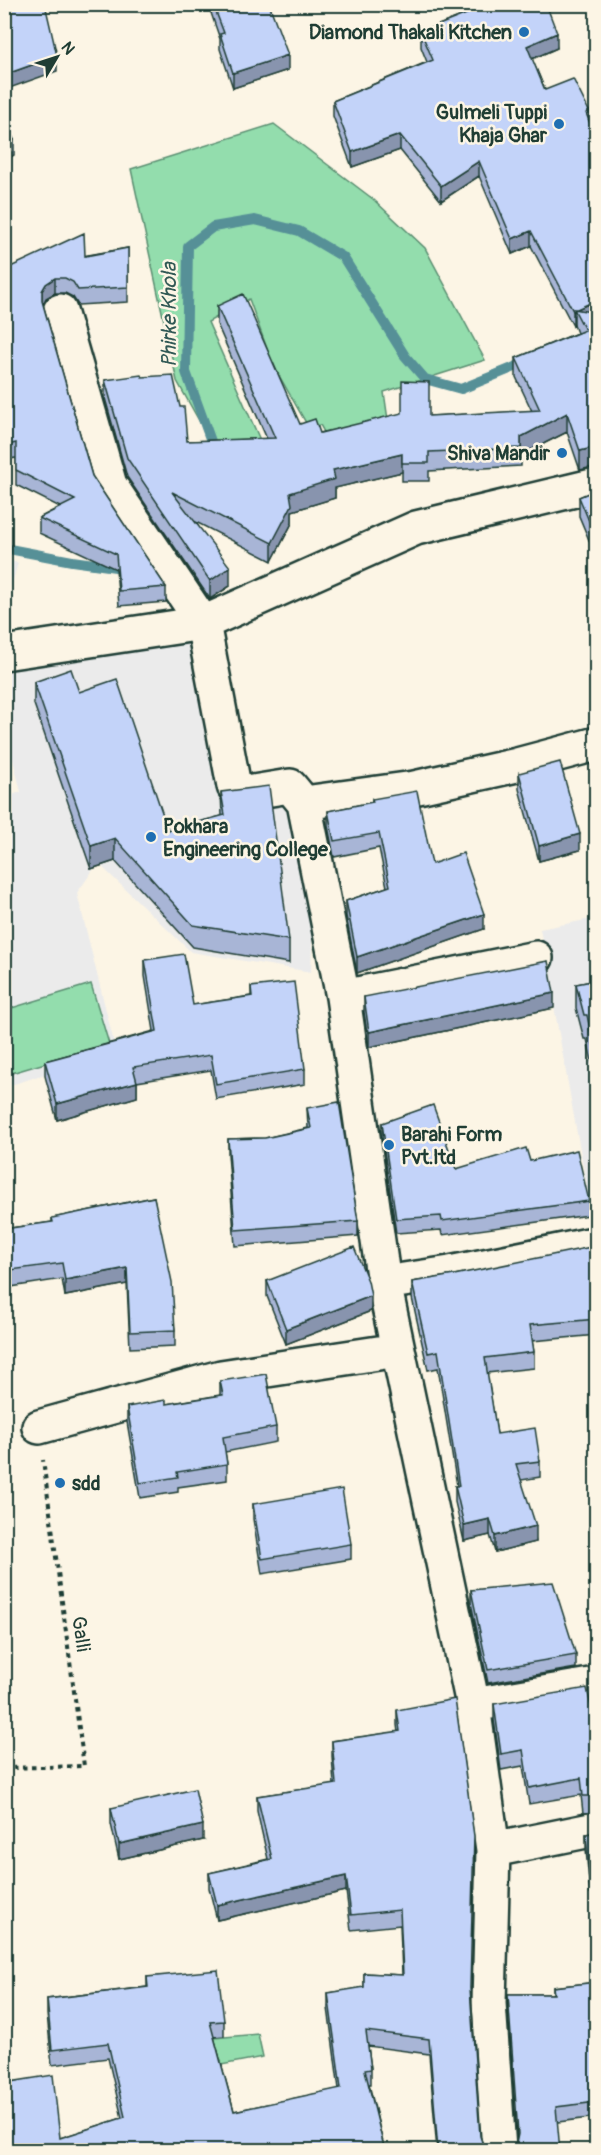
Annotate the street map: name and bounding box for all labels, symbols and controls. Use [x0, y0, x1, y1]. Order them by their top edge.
place label: Diamond Thakali Kitchen [309, 20, 512, 45]
marker: Diamond Thakali Kitchen [517, 25, 531, 39]
north arrow [27, 27, 87, 87]
text: N [57, 38, 79, 59]
place label: Gulmeli Tuppi Khaja Ghar [436, 100, 548, 148]
marker: Gulmeli Tuppi Khaja Ghar [552, 117, 566, 131]
water label: Phirke Khola [156, 261, 183, 368]
place label: Shiva Mandir [447, 441, 551, 466]
marker: Shiva Mandir [555, 446, 569, 460]
place label: Pokhara Engineering College [163, 814, 329, 862]
marker: Pokhara Engineering College [144, 830, 158, 844]
place label: Barahi Form Pvt.ltd [401, 1122, 502, 1170]
marker: Barahi Form Pvt.ltd [382, 1138, 396, 1152]
place label: sdd [72, 1471, 101, 1496]
marker: sdd [53, 1476, 67, 1490]
street label: Galli [66, 1615, 96, 1653]

